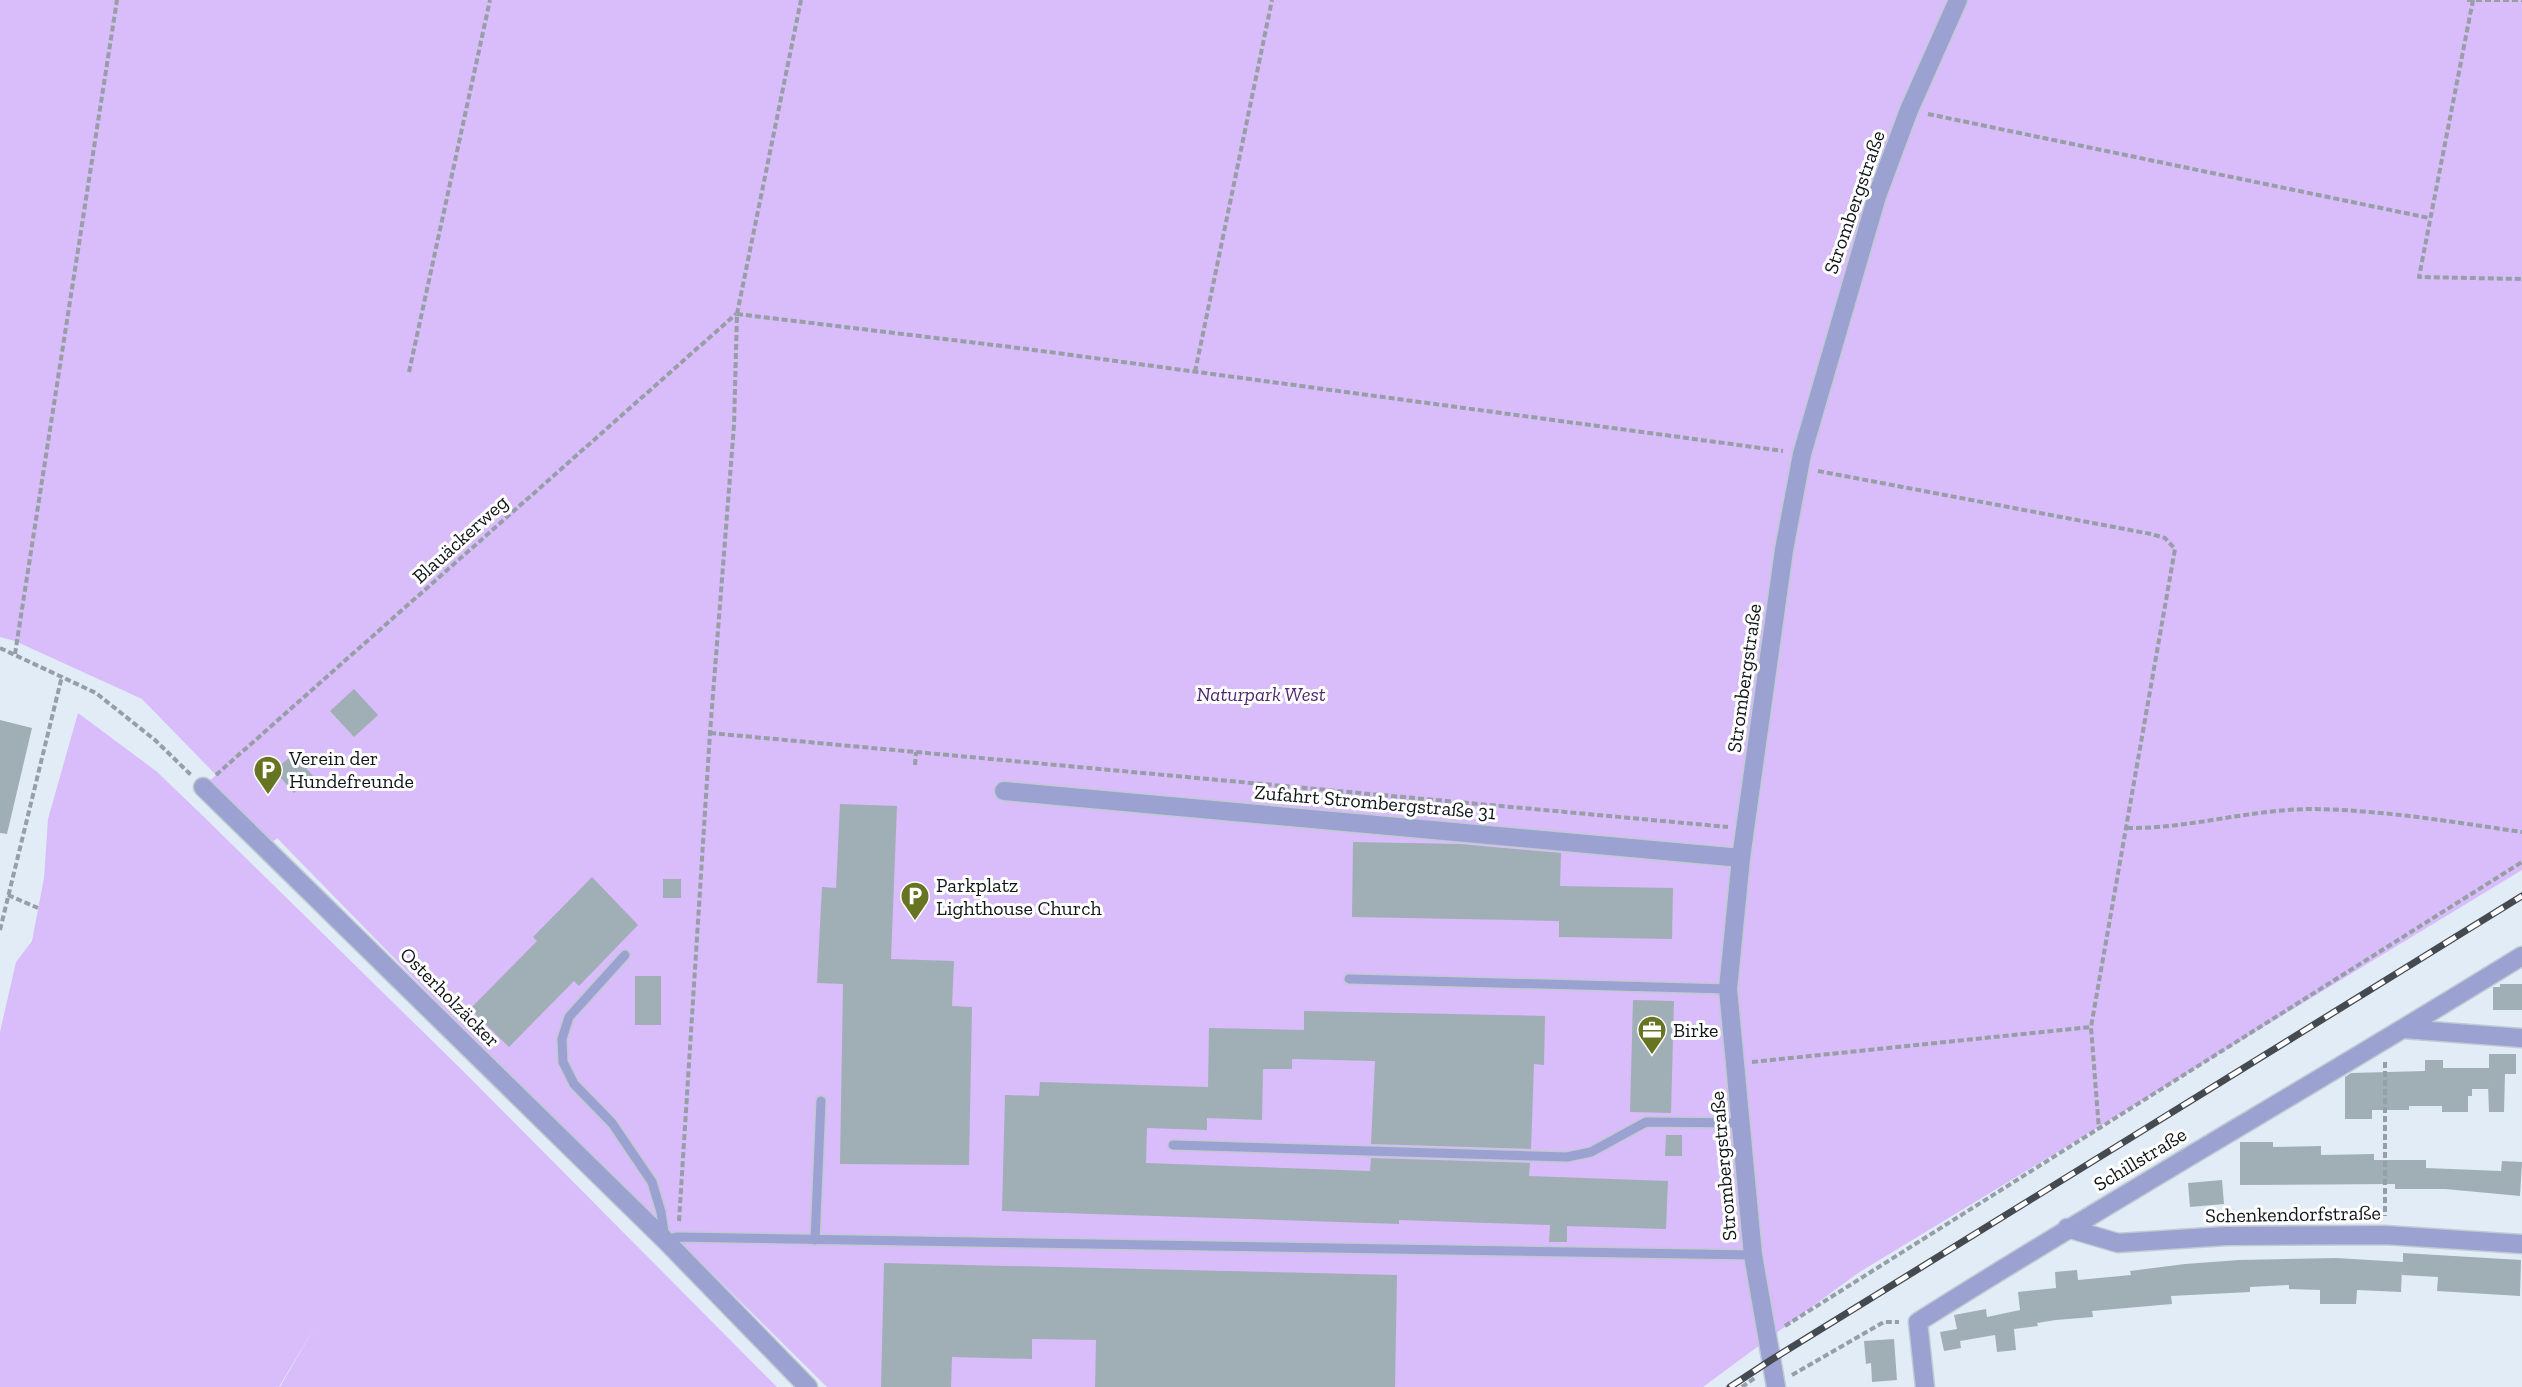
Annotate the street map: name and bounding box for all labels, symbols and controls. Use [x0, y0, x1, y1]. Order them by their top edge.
street label: Strombergstraße [1818, 127, 1890, 277]
street label: Blauäckerweg [407, 490, 513, 588]
street label: Strombergstraße [1722, 602, 1766, 754]
park label: Naturpark West [1196, 682, 1326, 706]
place label: Verein der Hundefreunde [288, 746, 414, 793]
parking icon: Verein der Hundefreunde [252, 754, 284, 796]
street label: Zufahrt Strombergstraße 31 [1253, 779, 1497, 825]
place label: Parkplatz Lighthouse Church [936, 873, 1102, 920]
parking icon: Parkplatz Lighthouse Church [899, 880, 931, 922]
street label: Osterholzäcker [395, 942, 505, 1052]
office icon: Birke [1636, 1014, 1668, 1056]
place label: Birke [1673, 1018, 1718, 1042]
street label: Strombergstraße [1705, 1090, 1741, 1242]
street label: Schillstraße [2089, 1122, 2191, 1196]
street label: Schenkendorfstraße [2205, 1200, 2381, 1228]

